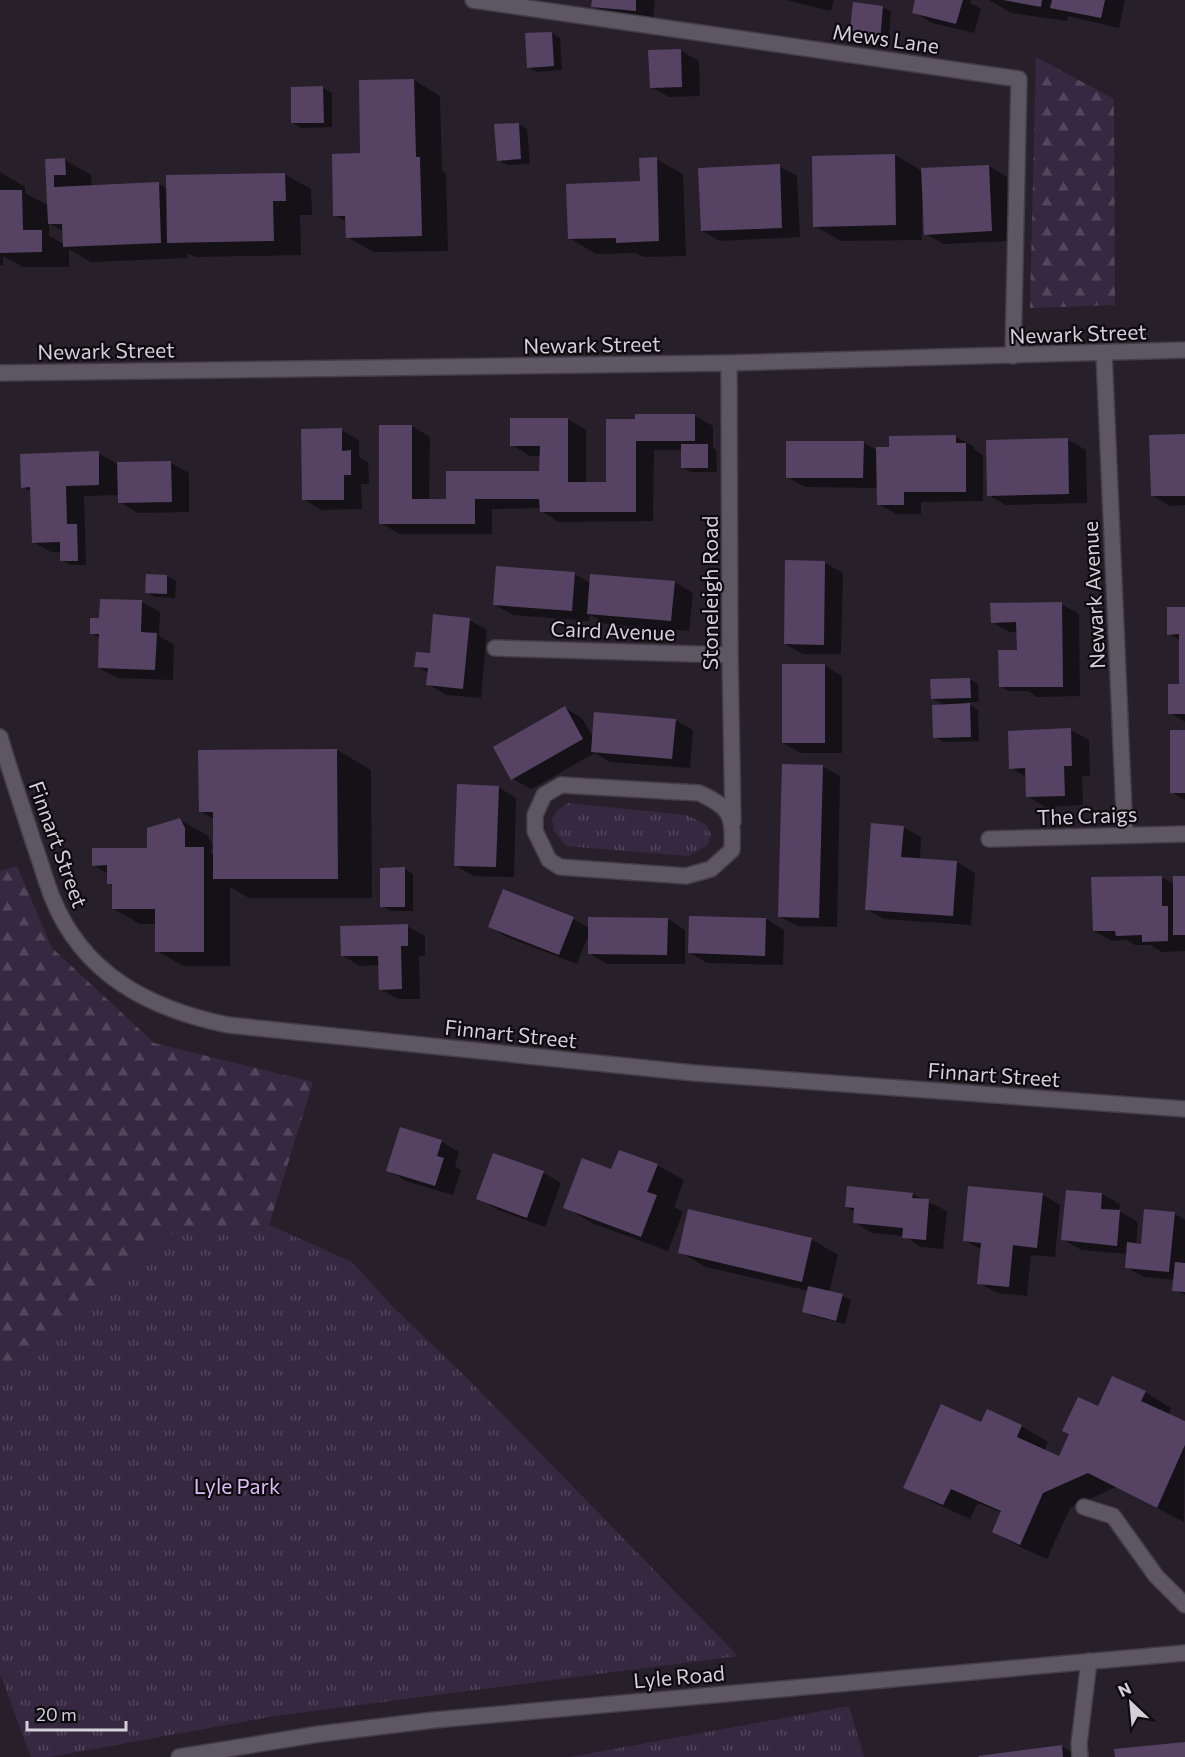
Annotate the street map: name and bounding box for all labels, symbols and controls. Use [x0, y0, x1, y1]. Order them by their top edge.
street label: Mews Lane [831, 18, 941, 58]
street label: Newark Street [1009, 318, 1147, 348]
street label: Newark Street [523, 330, 661, 358]
street label: Newark Street [37, 336, 175, 364]
street label: Stoneleigh Road [697, 516, 722, 670]
street label: Newark Avenue [1077, 520, 1109, 670]
street label: Caird Avenue [550, 615, 676, 645]
street label: Finnart Street [25, 777, 93, 911]
street label: The Craigs [1036, 801, 1138, 829]
street label: Finnart Street [444, 1014, 578, 1052]
street label: Finnart Street [927, 1057, 1061, 1091]
park label: Lyle Park [194, 1473, 280, 1498]
street label: Lyle Road [632, 1660, 726, 1692]
north arrow [1101, 1673, 1161, 1733]
text: N [1115, 1678, 1134, 1700]
scale bar [27, 1694, 126, 1732]
text: 20 m [36, 1703, 77, 1725]

